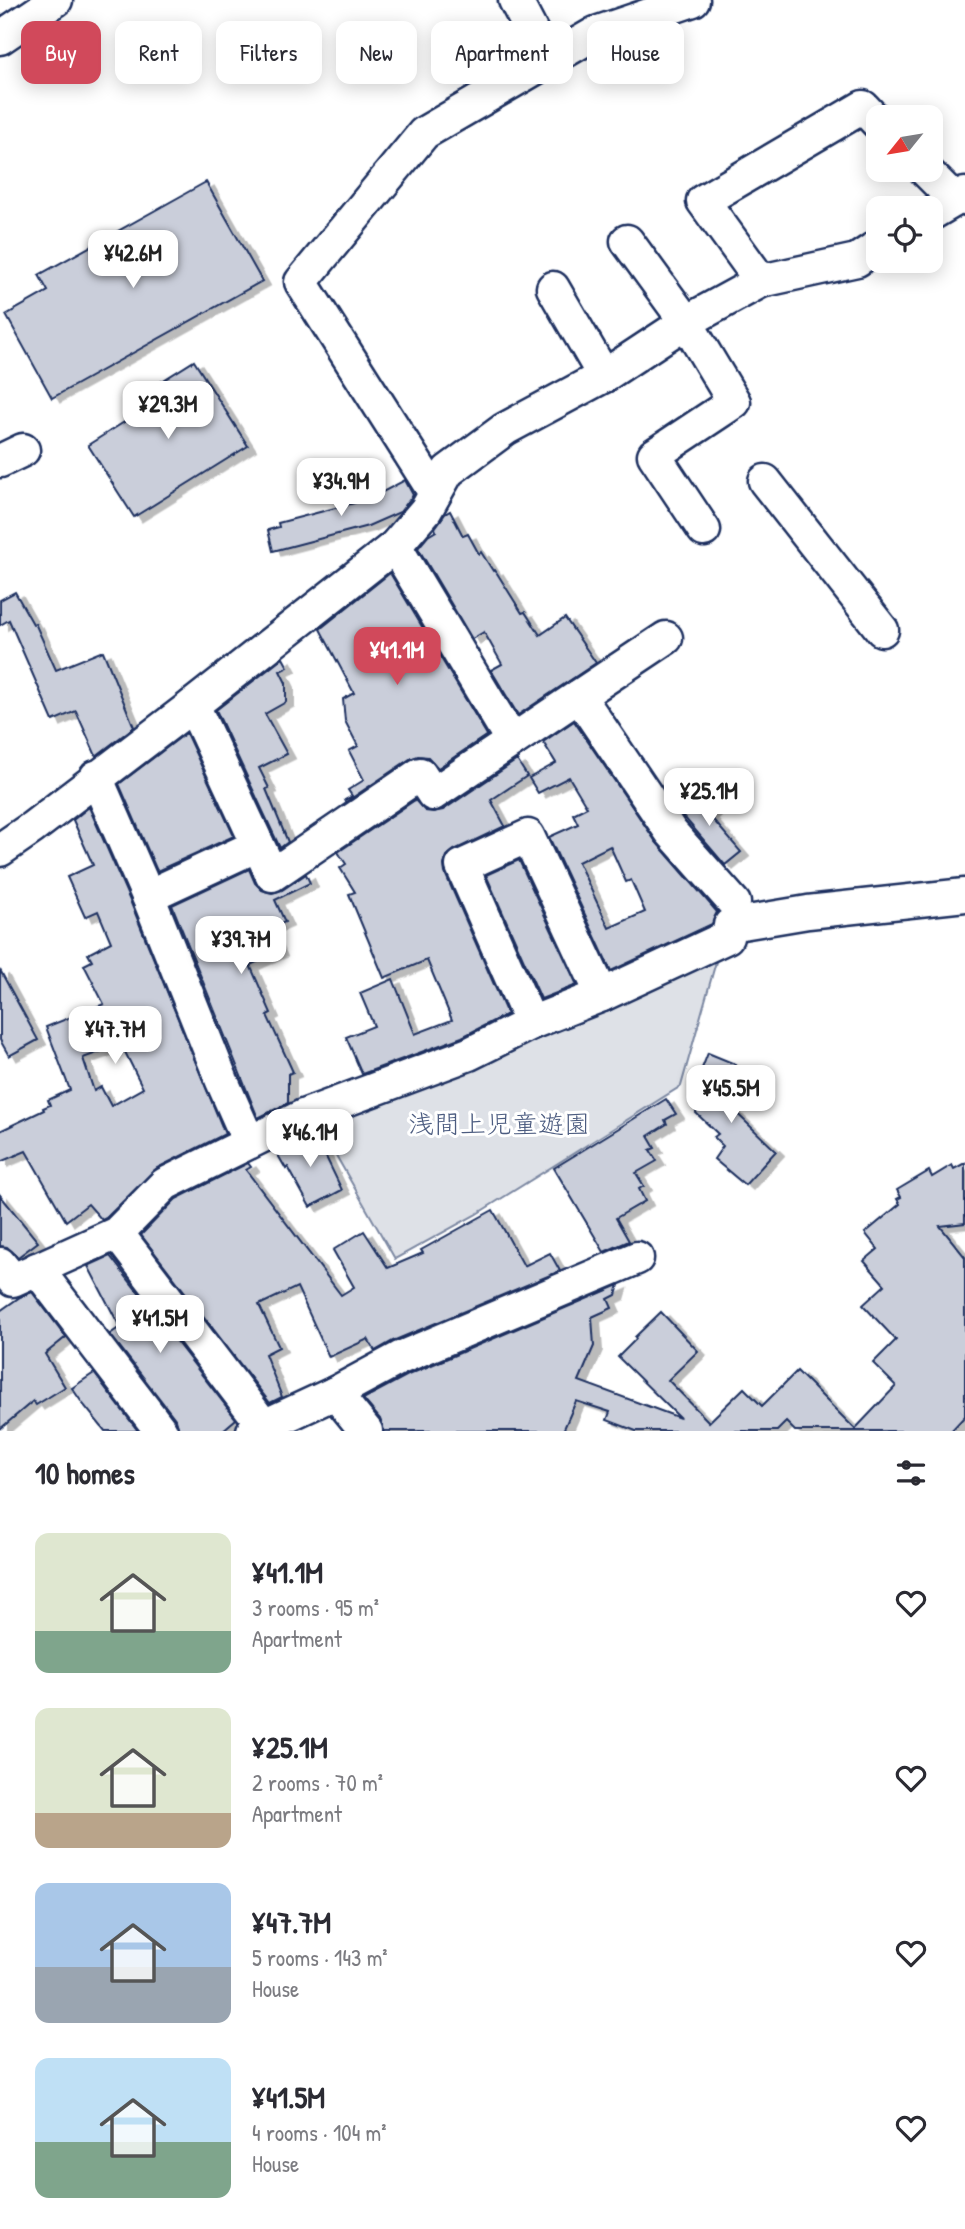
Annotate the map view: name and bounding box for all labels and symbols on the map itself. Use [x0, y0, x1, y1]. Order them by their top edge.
north arrow [866, 105, 943, 182]
pin: ¥42.6M [76, 230, 190, 290]
pin: ¥29.3M [111, 382, 225, 441]
pin: ¥34.9M [284, 458, 398, 518]
pin: ¥41.1M [340, 628, 454, 687]
pin: ¥25.1M [652, 768, 766, 828]
pin: ¥39.7M [184, 916, 298, 976]
pin: ¥47.7M [58, 1006, 172, 1066]
pin: ¥45.5M [674, 1066, 788, 1125]
park label: 浅間上児童遊園 [408, 1106, 590, 1141]
pin: ¥46.1M [253, 1110, 367, 1169]
pin: ¥41.5M [103, 1296, 217, 1355]

